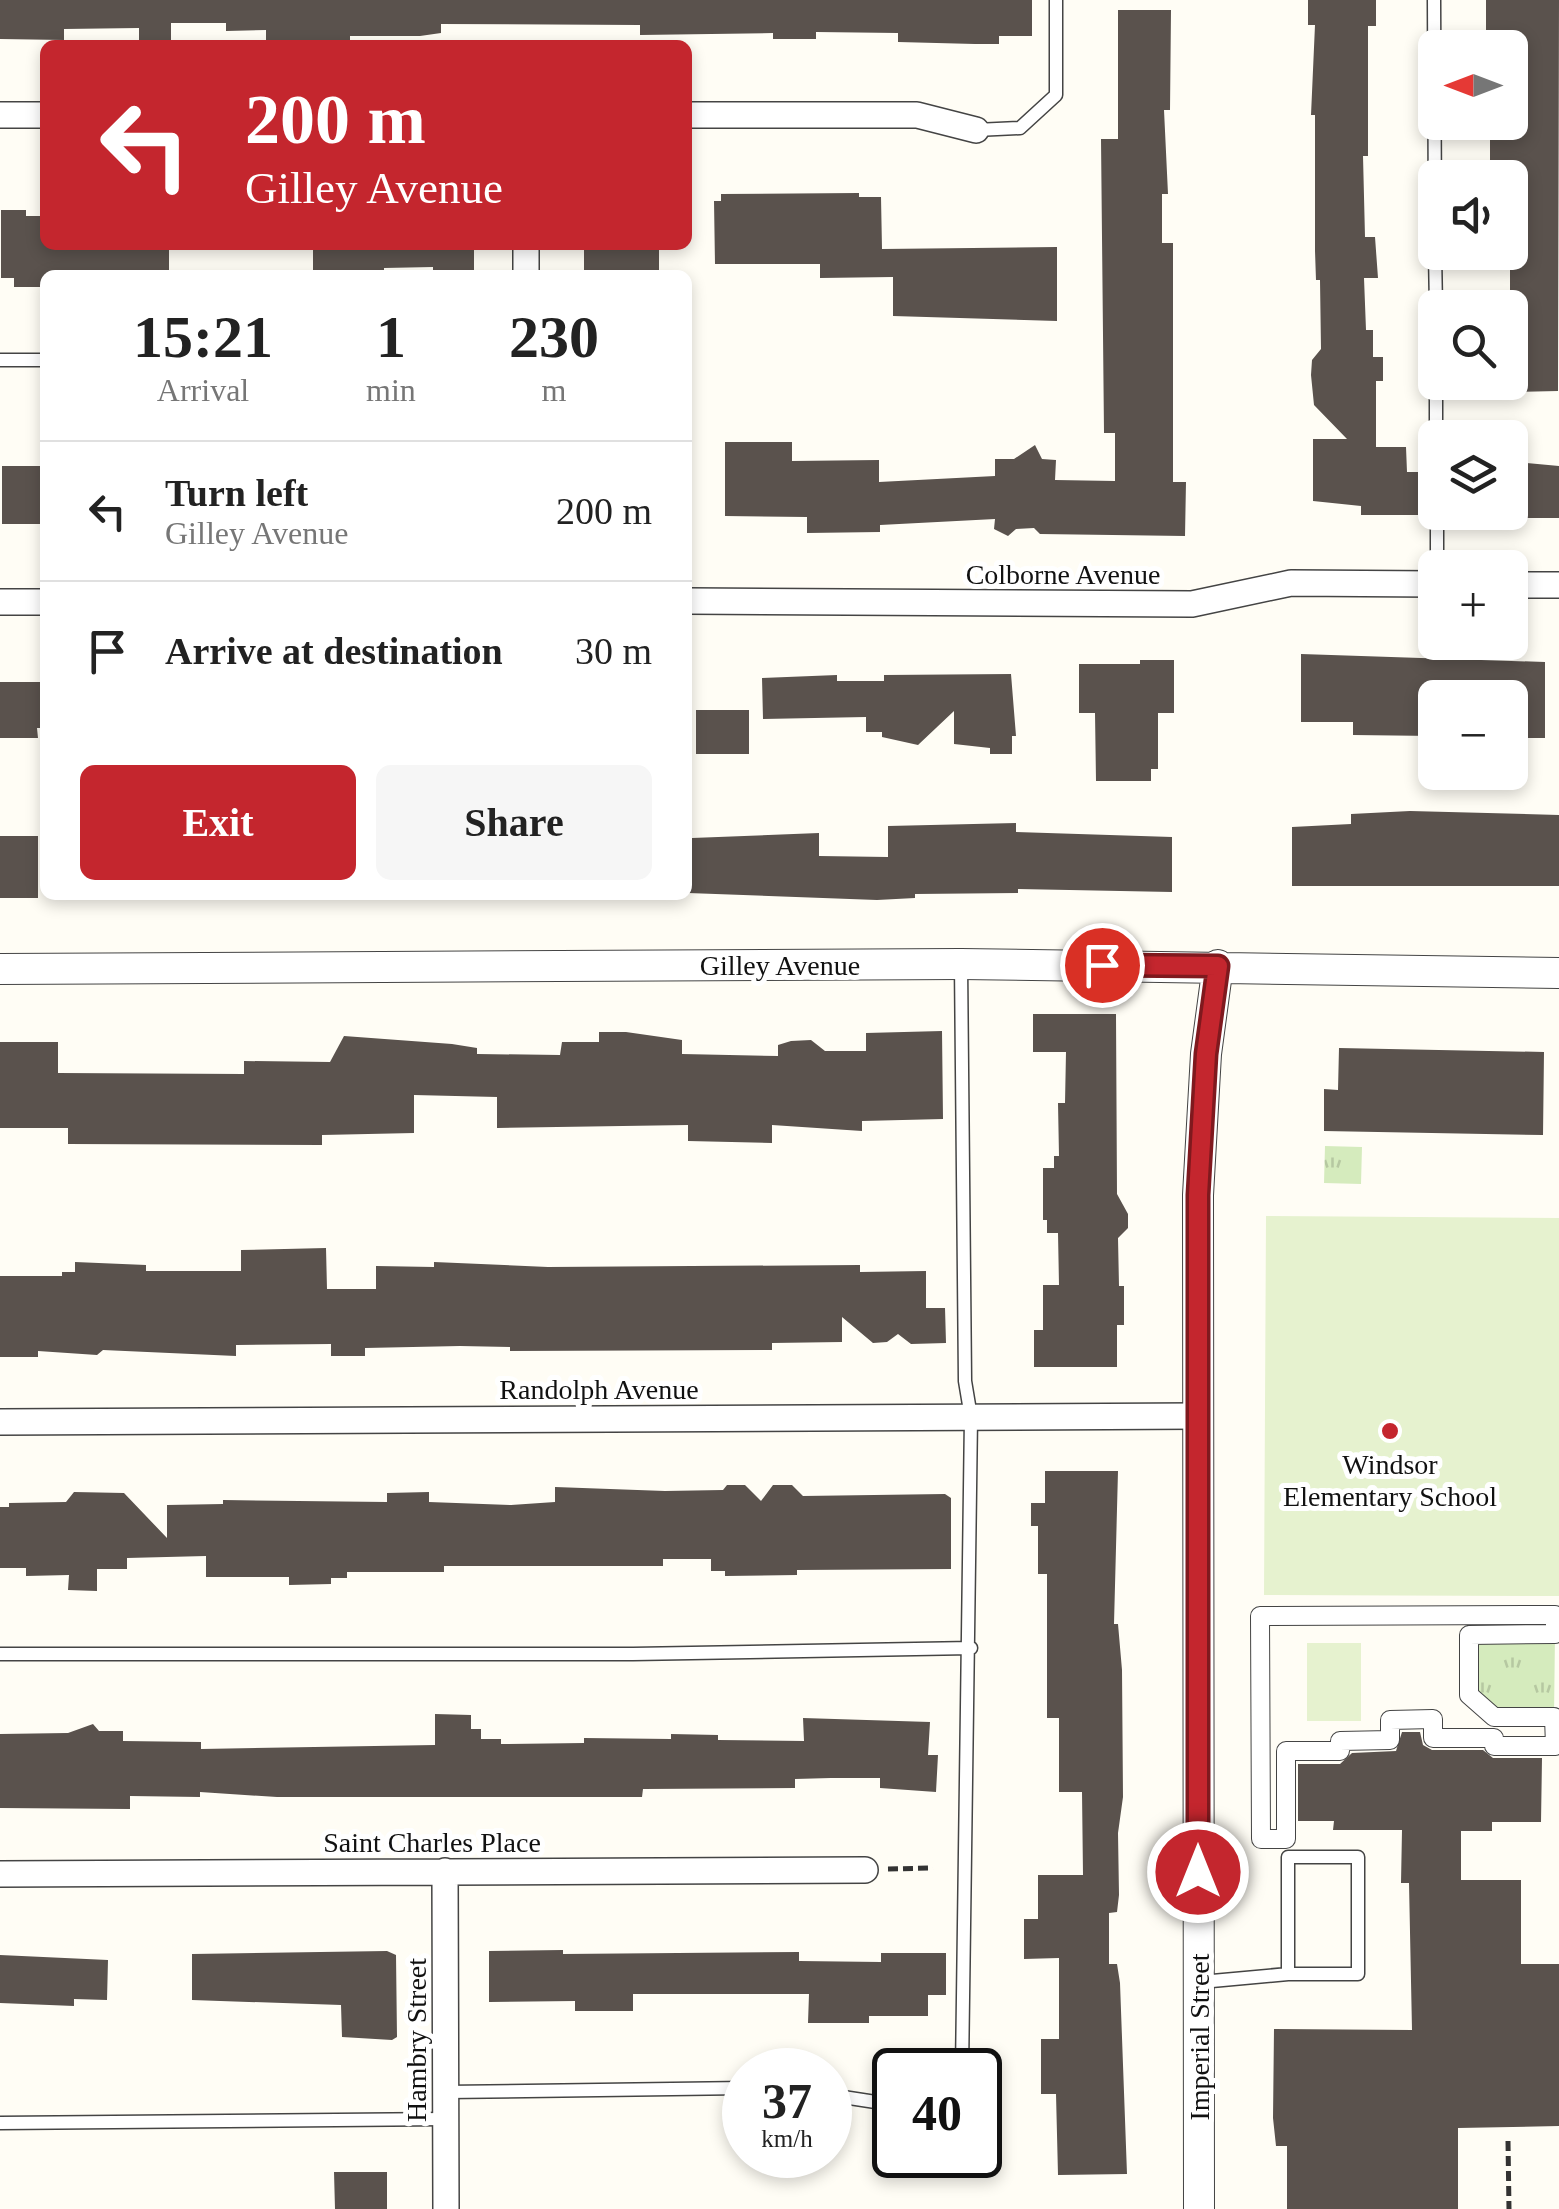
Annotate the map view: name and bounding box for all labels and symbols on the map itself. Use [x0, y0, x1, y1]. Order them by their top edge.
north arrow [1418, 30, 1528, 140]
street label: Colborne Avenue [966, 559, 1160, 590]
pin [1060, 923, 1145, 1008]
street label: Gilley Avenue [700, 950, 860, 981]
street label: Randolph Avenue [499, 1374, 699, 1405]
marker: Windsor Elementary School [1379, 1420, 1401, 1442]
place label: Windsor Elementary School [1283, 1449, 1497, 1512]
position arrow [1146, 1820, 1250, 1924]
street label: Saint Charles Place [323, 1827, 541, 1858]
street label: Imperial Street [1184, 1953, 1215, 2121]
street label: Hambry Street [401, 1958, 432, 2122]
speed limit sign: 40 [872, 2048, 1002, 2178]

